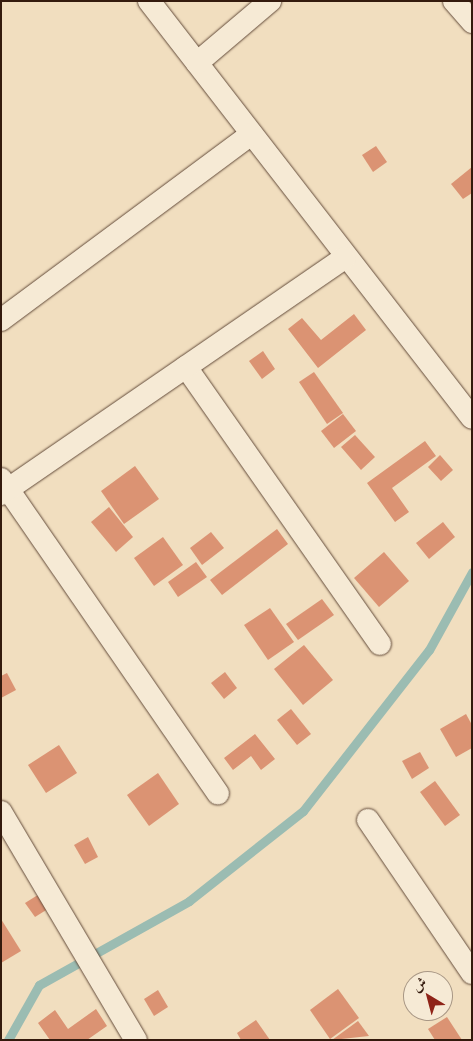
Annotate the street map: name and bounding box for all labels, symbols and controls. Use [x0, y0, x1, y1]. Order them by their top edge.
north arrow [403, 971, 453, 1021]
text: ش [409, 973, 430, 995]

